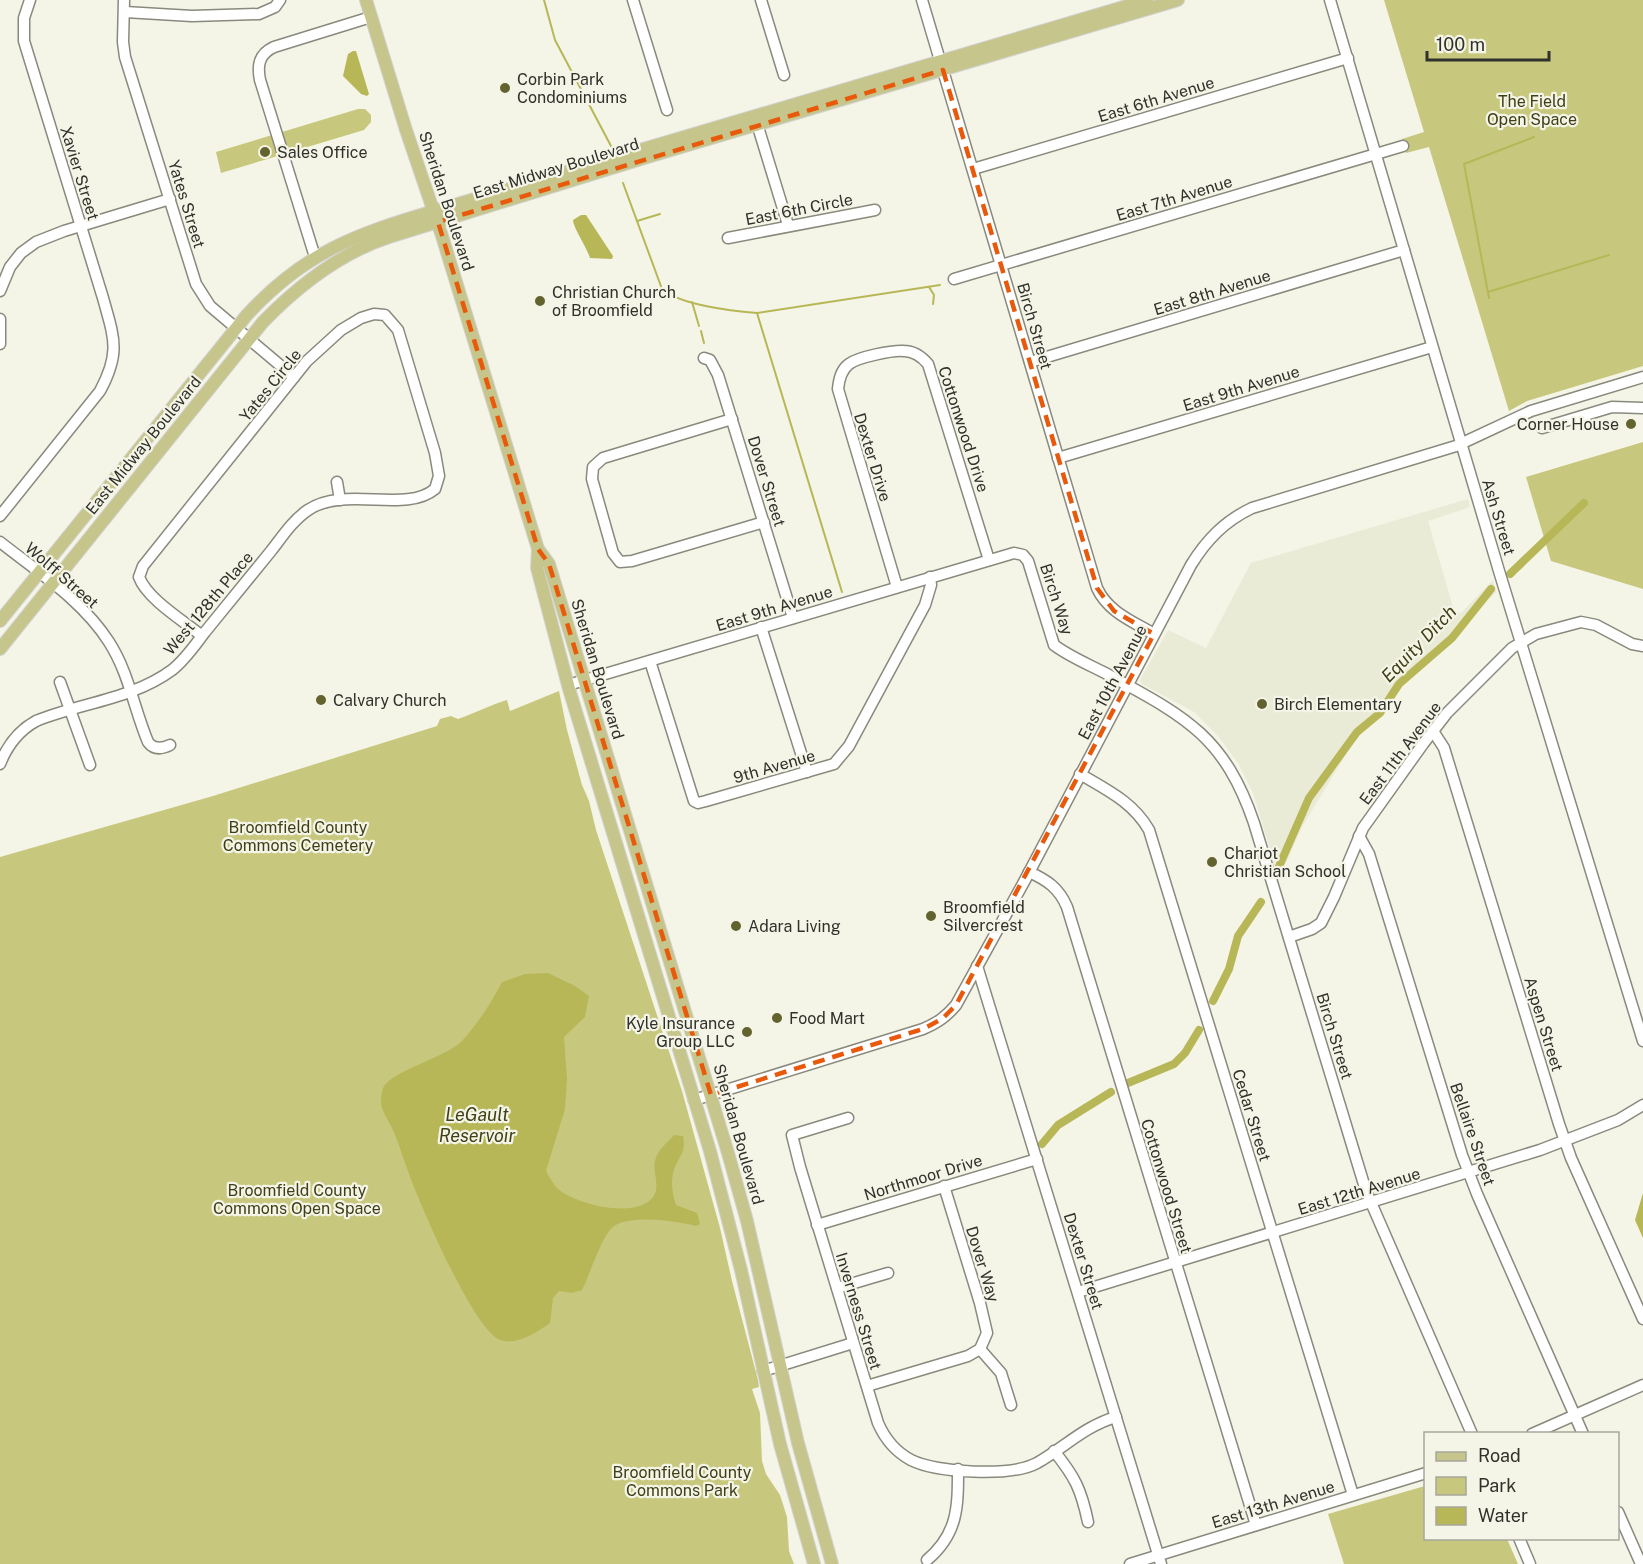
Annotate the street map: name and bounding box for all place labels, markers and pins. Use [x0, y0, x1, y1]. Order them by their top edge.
place label: Corbin Park Condominiums [517, 70, 627, 107]
marker: Corbin Park Condominiums [498, 81, 512, 95]
place label: Sales Office [277, 143, 367, 162]
marker: Sales Office [258, 145, 272, 159]
place label: Christian Church of Broomfield [552, 283, 676, 320]
marker: Christian Church of Broomfield [533, 294, 547, 308]
place label: Corner House [1517, 415, 1619, 434]
marker: Corner House [1624, 417, 1638, 431]
place label: Calvary Church [333, 691, 446, 710]
marker: Calvary Church [314, 693, 328, 707]
place label: Birch Elementary [1274, 695, 1402, 714]
marker: Birch Elementary [1255, 697, 1269, 711]
place label: Chariot Christian School [1224, 844, 1346, 881]
marker: Chariot Christian School [1205, 855, 1219, 869]
place label: Broomfield Silvercrest [943, 898, 1025, 935]
marker: Broomfield Silvercrest [924, 909, 938, 923]
place label: Adara Living [748, 917, 841, 936]
marker: Adara Living [729, 919, 743, 933]
place label: Food Mart [789, 1009, 865, 1028]
marker: Food Mart [770, 1011, 784, 1025]
place label: Kyle Insurance Group LLC [626, 1014, 735, 1051]
marker: Kyle Insurance Group LLC [740, 1025, 754, 1039]

